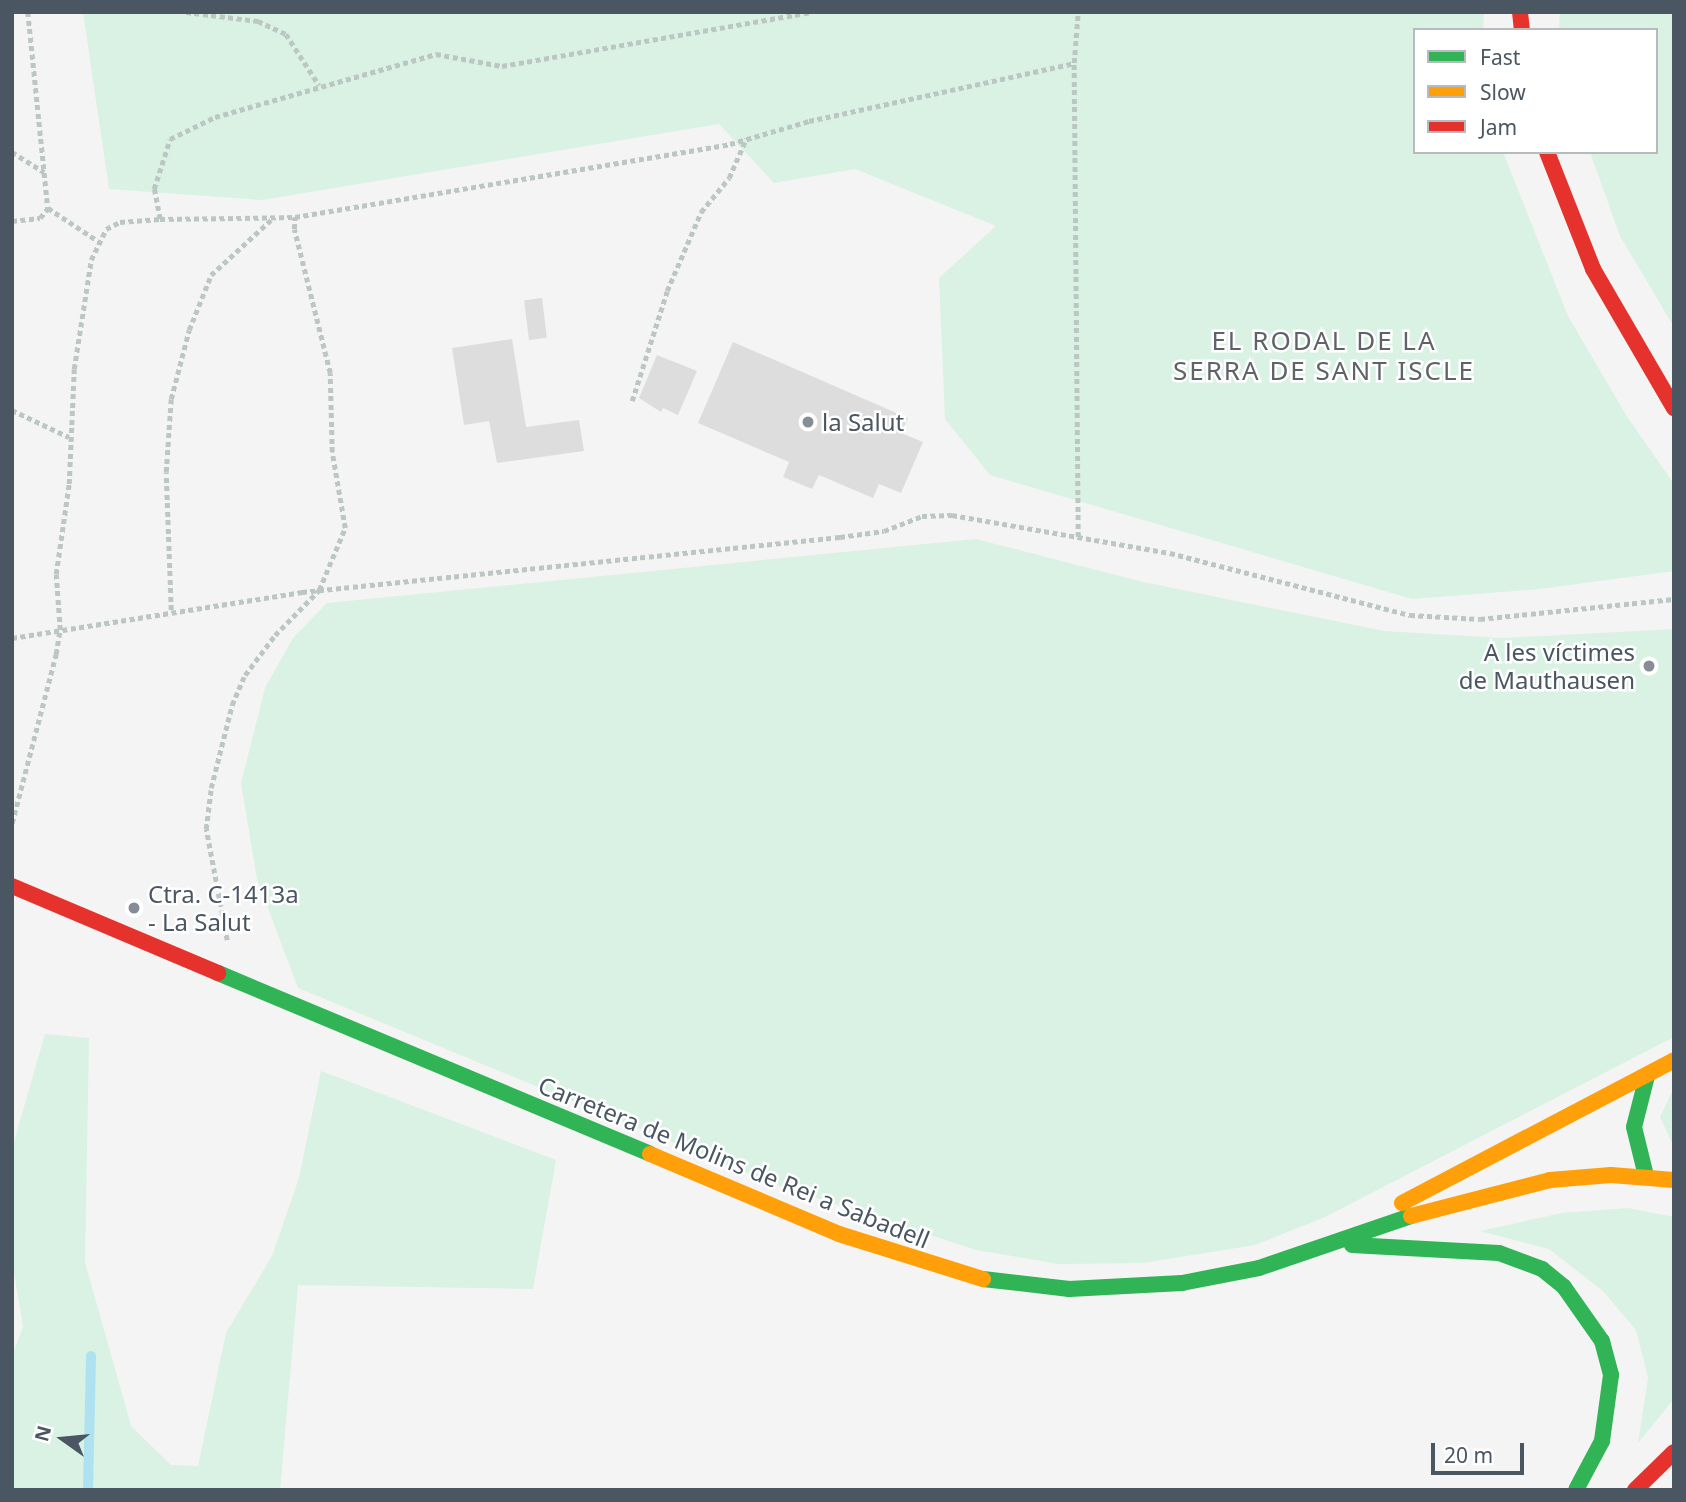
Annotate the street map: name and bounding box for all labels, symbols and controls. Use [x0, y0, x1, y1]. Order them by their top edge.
legend [1413, 28, 1658, 154]
text: Fast [1480, 43, 1520, 71]
text: Slow [1480, 78, 1526, 106]
text: Jam [1480, 113, 1517, 141]
district label: EL RODAL DE LA SERRA DE SANT ISCLE [1175, 325, 1473, 386]
place label: la Salut [822, 408, 904, 436]
marker: la Salut [800, 414, 816, 430]
place label: A les víctimes de Mauthausen [1459, 638, 1635, 694]
marker: A les víctimes de Mauthausen [1641, 658, 1657, 674]
place label: Ctra. C-1413a - La Salut [148, 880, 299, 936]
marker: Ctra. C-1413a - La Salut [126, 900, 142, 916]
street label: Carretera de Molins de Rei a Sabadell [534, 1070, 934, 1254]
north arrow [28, 1404, 98, 1474]
text: N [28, 1423, 57, 1444]
scale bar [1434, 1428, 1527, 1472]
text: 20 m [1444, 1441, 1493, 1469]

